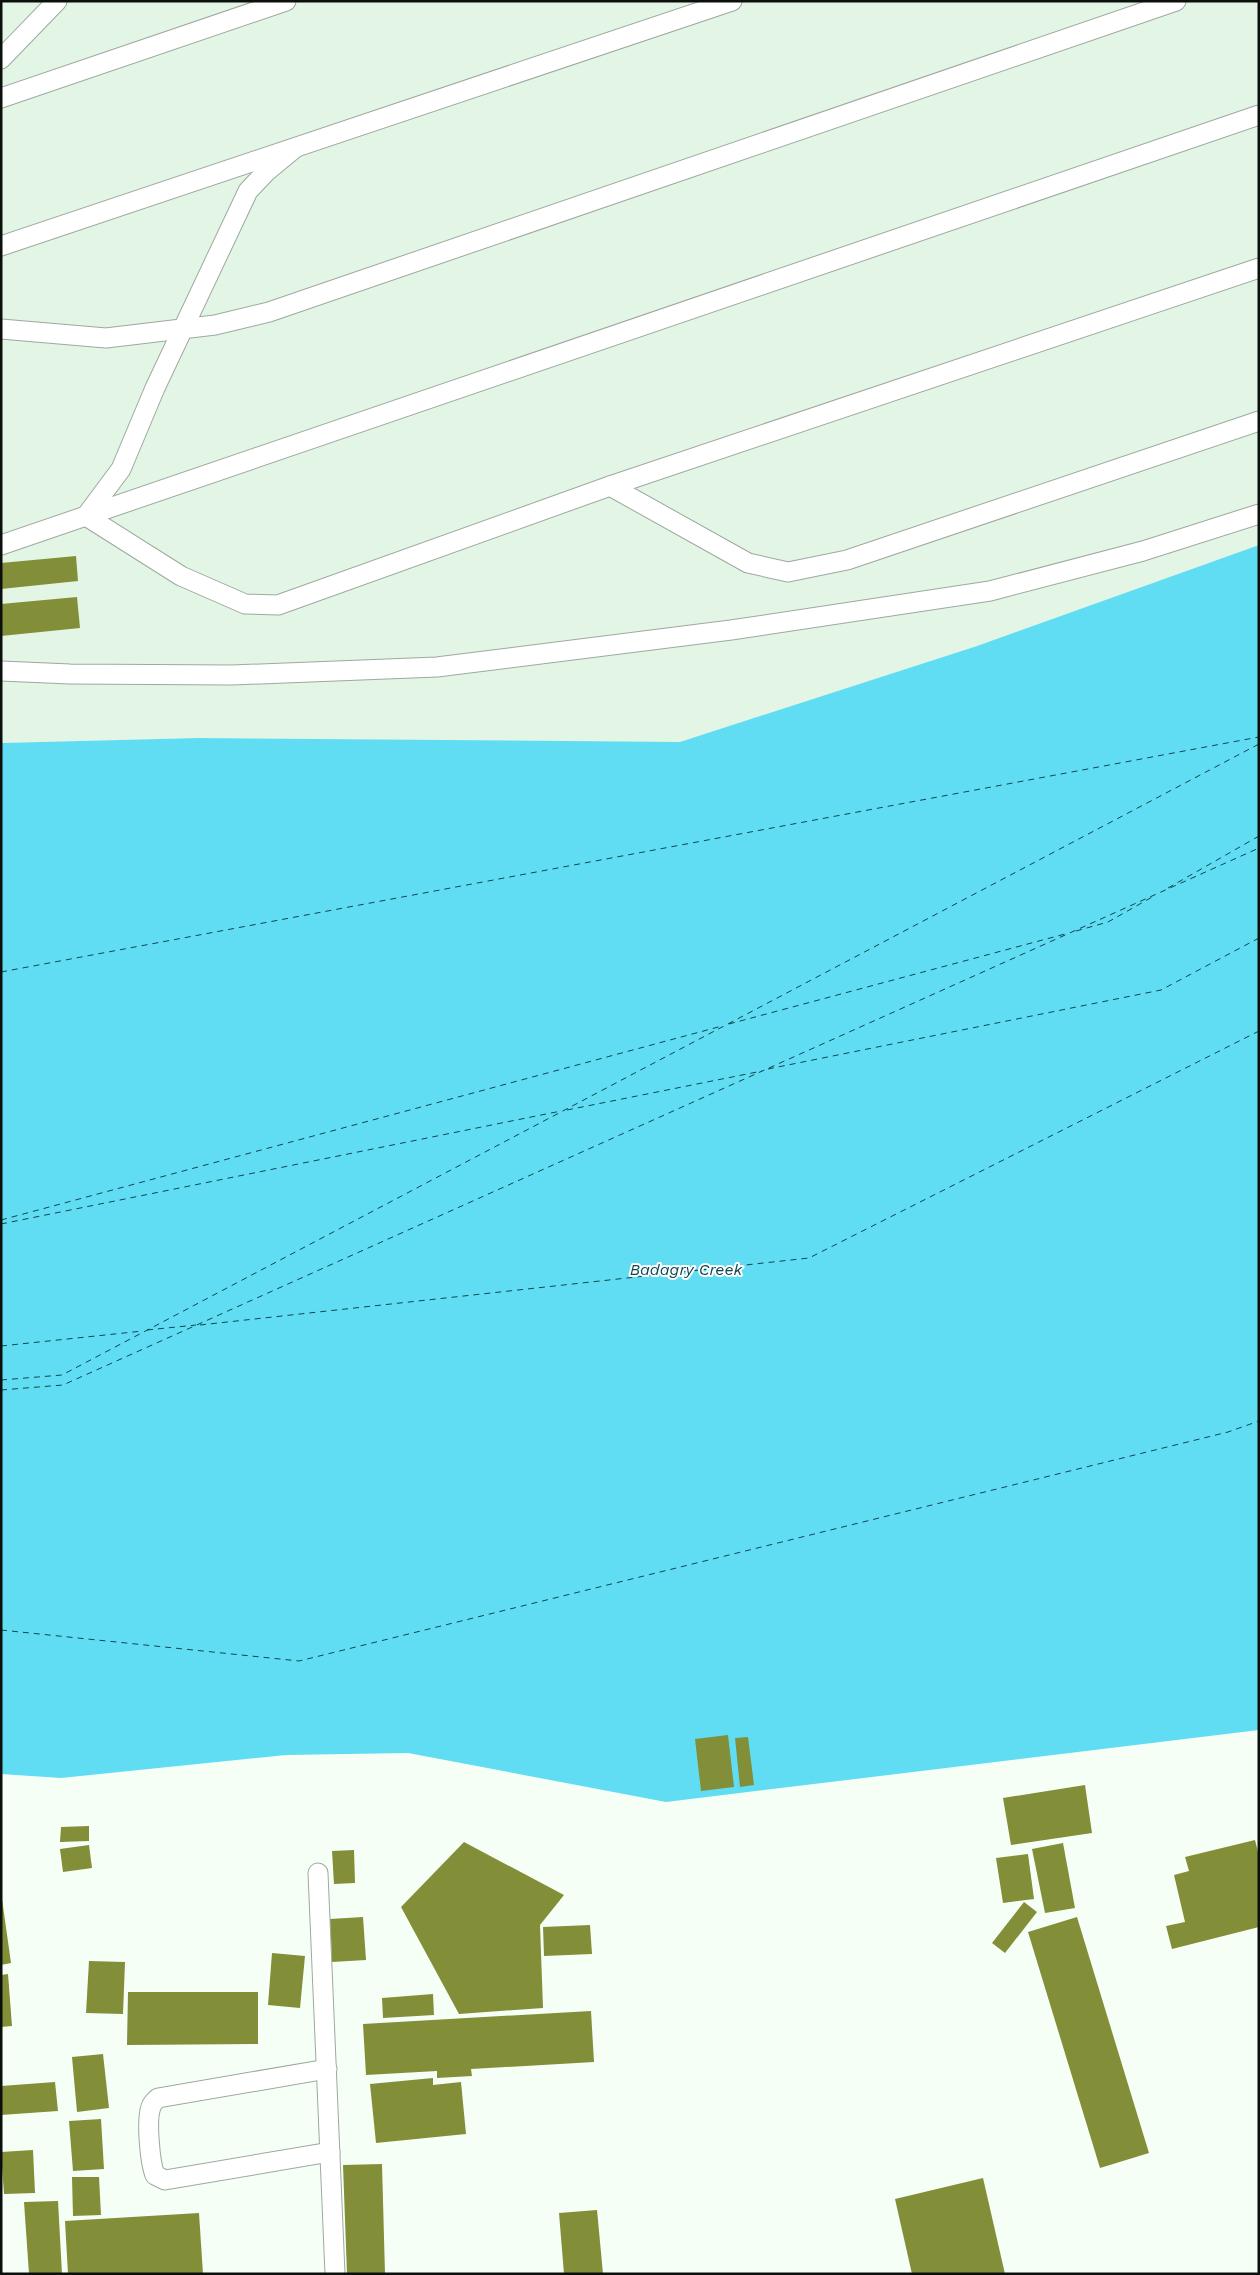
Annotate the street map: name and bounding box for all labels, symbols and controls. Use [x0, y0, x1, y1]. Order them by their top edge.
water label: Badagry Creek [630, 1260, 744, 1279]

